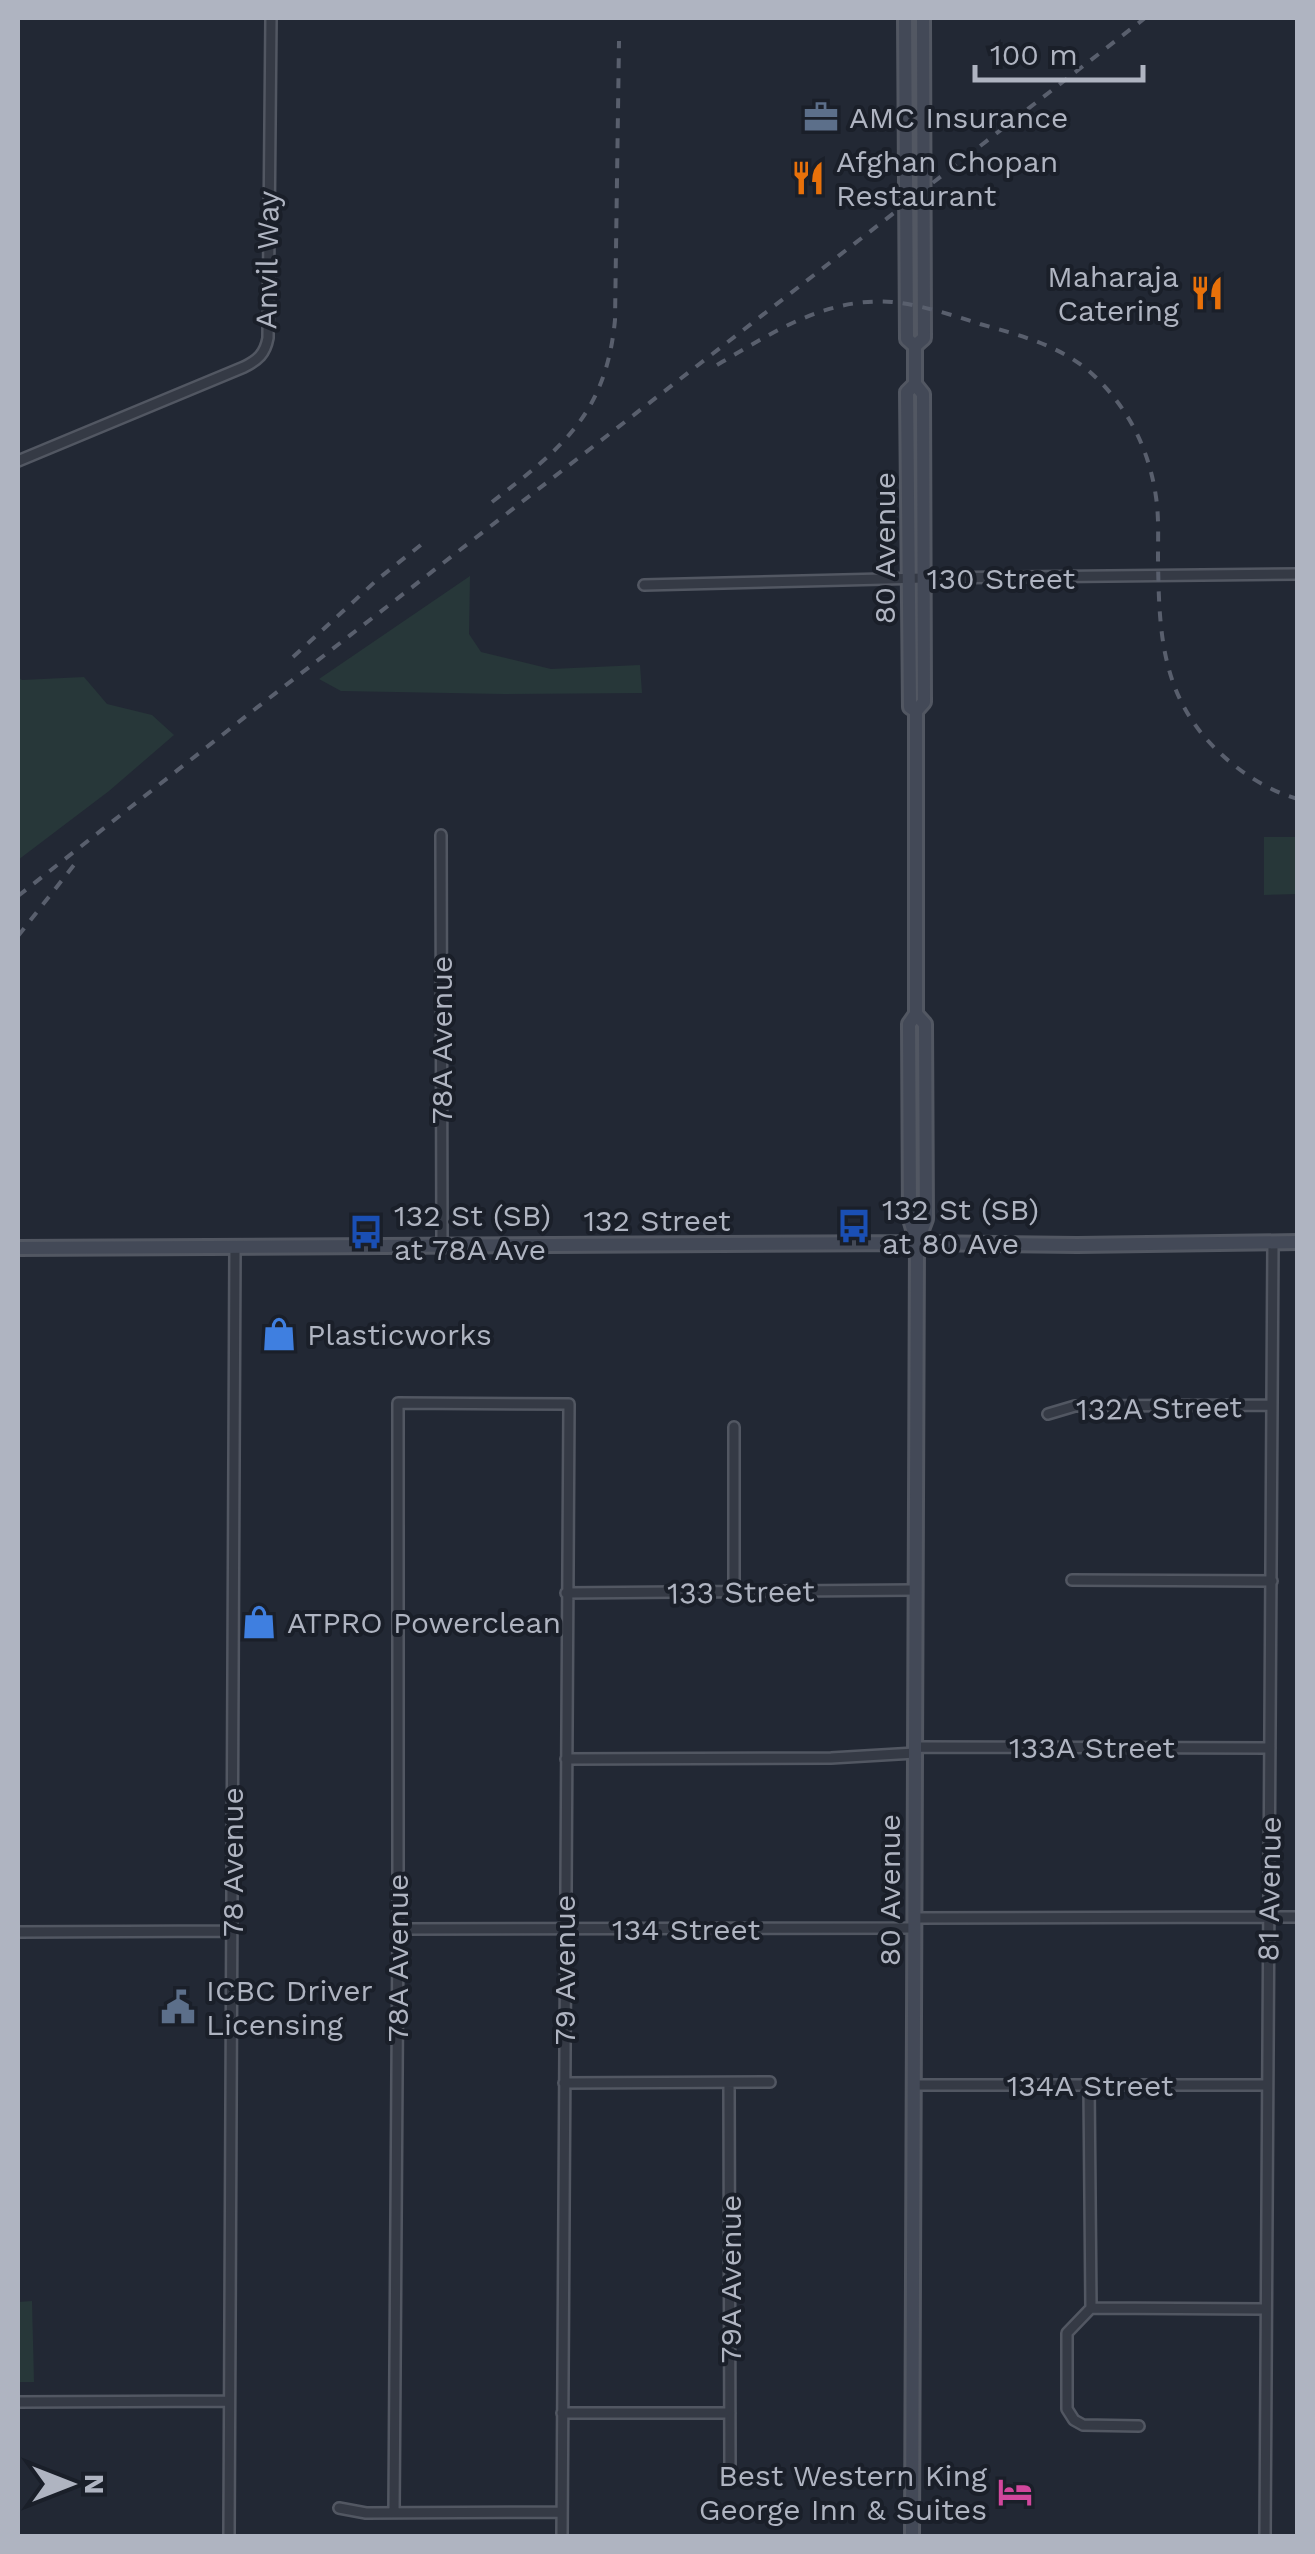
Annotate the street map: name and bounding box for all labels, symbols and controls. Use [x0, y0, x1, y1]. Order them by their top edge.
scale bar [975, 20, 1142, 82]
text: 100 m [990, 37, 1078, 72]
office icon: AMC Insurance [802, 98, 840, 136]
place label: AMC Insurance [849, 100, 1068, 135]
place label: Afghan Chopan Restaurant [836, 144, 1058, 213]
restaurant icon: Afghan Chopan Restaurant [789, 159, 827, 197]
street label: Anvil Way [248, 190, 286, 330]
place label: Maharaja Catering [1047, 259, 1179, 328]
restaurant icon: Maharaja Catering [1188, 274, 1226, 312]
street label: 80 Avenue [867, 472, 902, 624]
street label: 130 Street [927, 561, 1076, 596]
street label: 78A Avenue [424, 956, 459, 1124]
place label: 132 St (SB) at 80 Ave [882, 1192, 1039, 1261]
place label: 132 St (SB) at 78A Ave [394, 1198, 551, 1267]
street label: 132 Street [583, 1203, 731, 1238]
bus stop icon: 132 St (SB) at 80 Ave [835, 1207, 873, 1245]
bus stop icon: 132 St (SB) at 78A Ave [347, 1213, 385, 1251]
shop icon: Plasticworks [260, 1315, 298, 1353]
place label: Plasticworks [307, 1317, 492, 1352]
street label: 132A Street [1076, 1389, 1243, 1427]
street label: 133 Street [667, 1573, 815, 1611]
shop icon: ATPRO Powerclean [240, 1603, 278, 1641]
place label: ATPRO Powerclean [287, 1605, 561, 1640]
street label: 133A Street [1009, 1730, 1175, 1765]
street label: 78 Avenue [215, 1787, 250, 1937]
street label: 80 Avenue [872, 1814, 907, 1966]
street label: 81 Avenue [1250, 1816, 1288, 1962]
street label: 78A Avenue [380, 1874, 415, 2042]
street label: 79 Avenue [547, 1895, 582, 2045]
street label: 134 Street [612, 1912, 760, 1947]
place label: ICBC Driver Licensing [206, 1973, 373, 2042]
public building icon: ICBC Driver Licensing [159, 1988, 197, 2026]
street label: 134A Street [1007, 2068, 1174, 2103]
street label: 79A Avenue [713, 2195, 748, 2363]
north arrow [20, 2434, 120, 2534]
place label: Best Western King George Inn & Suites [699, 2458, 987, 2527]
hotel icon: Best Western King George Inn & Suites [996, 2473, 1034, 2511]
text: N [78, 2474, 111, 2494]

